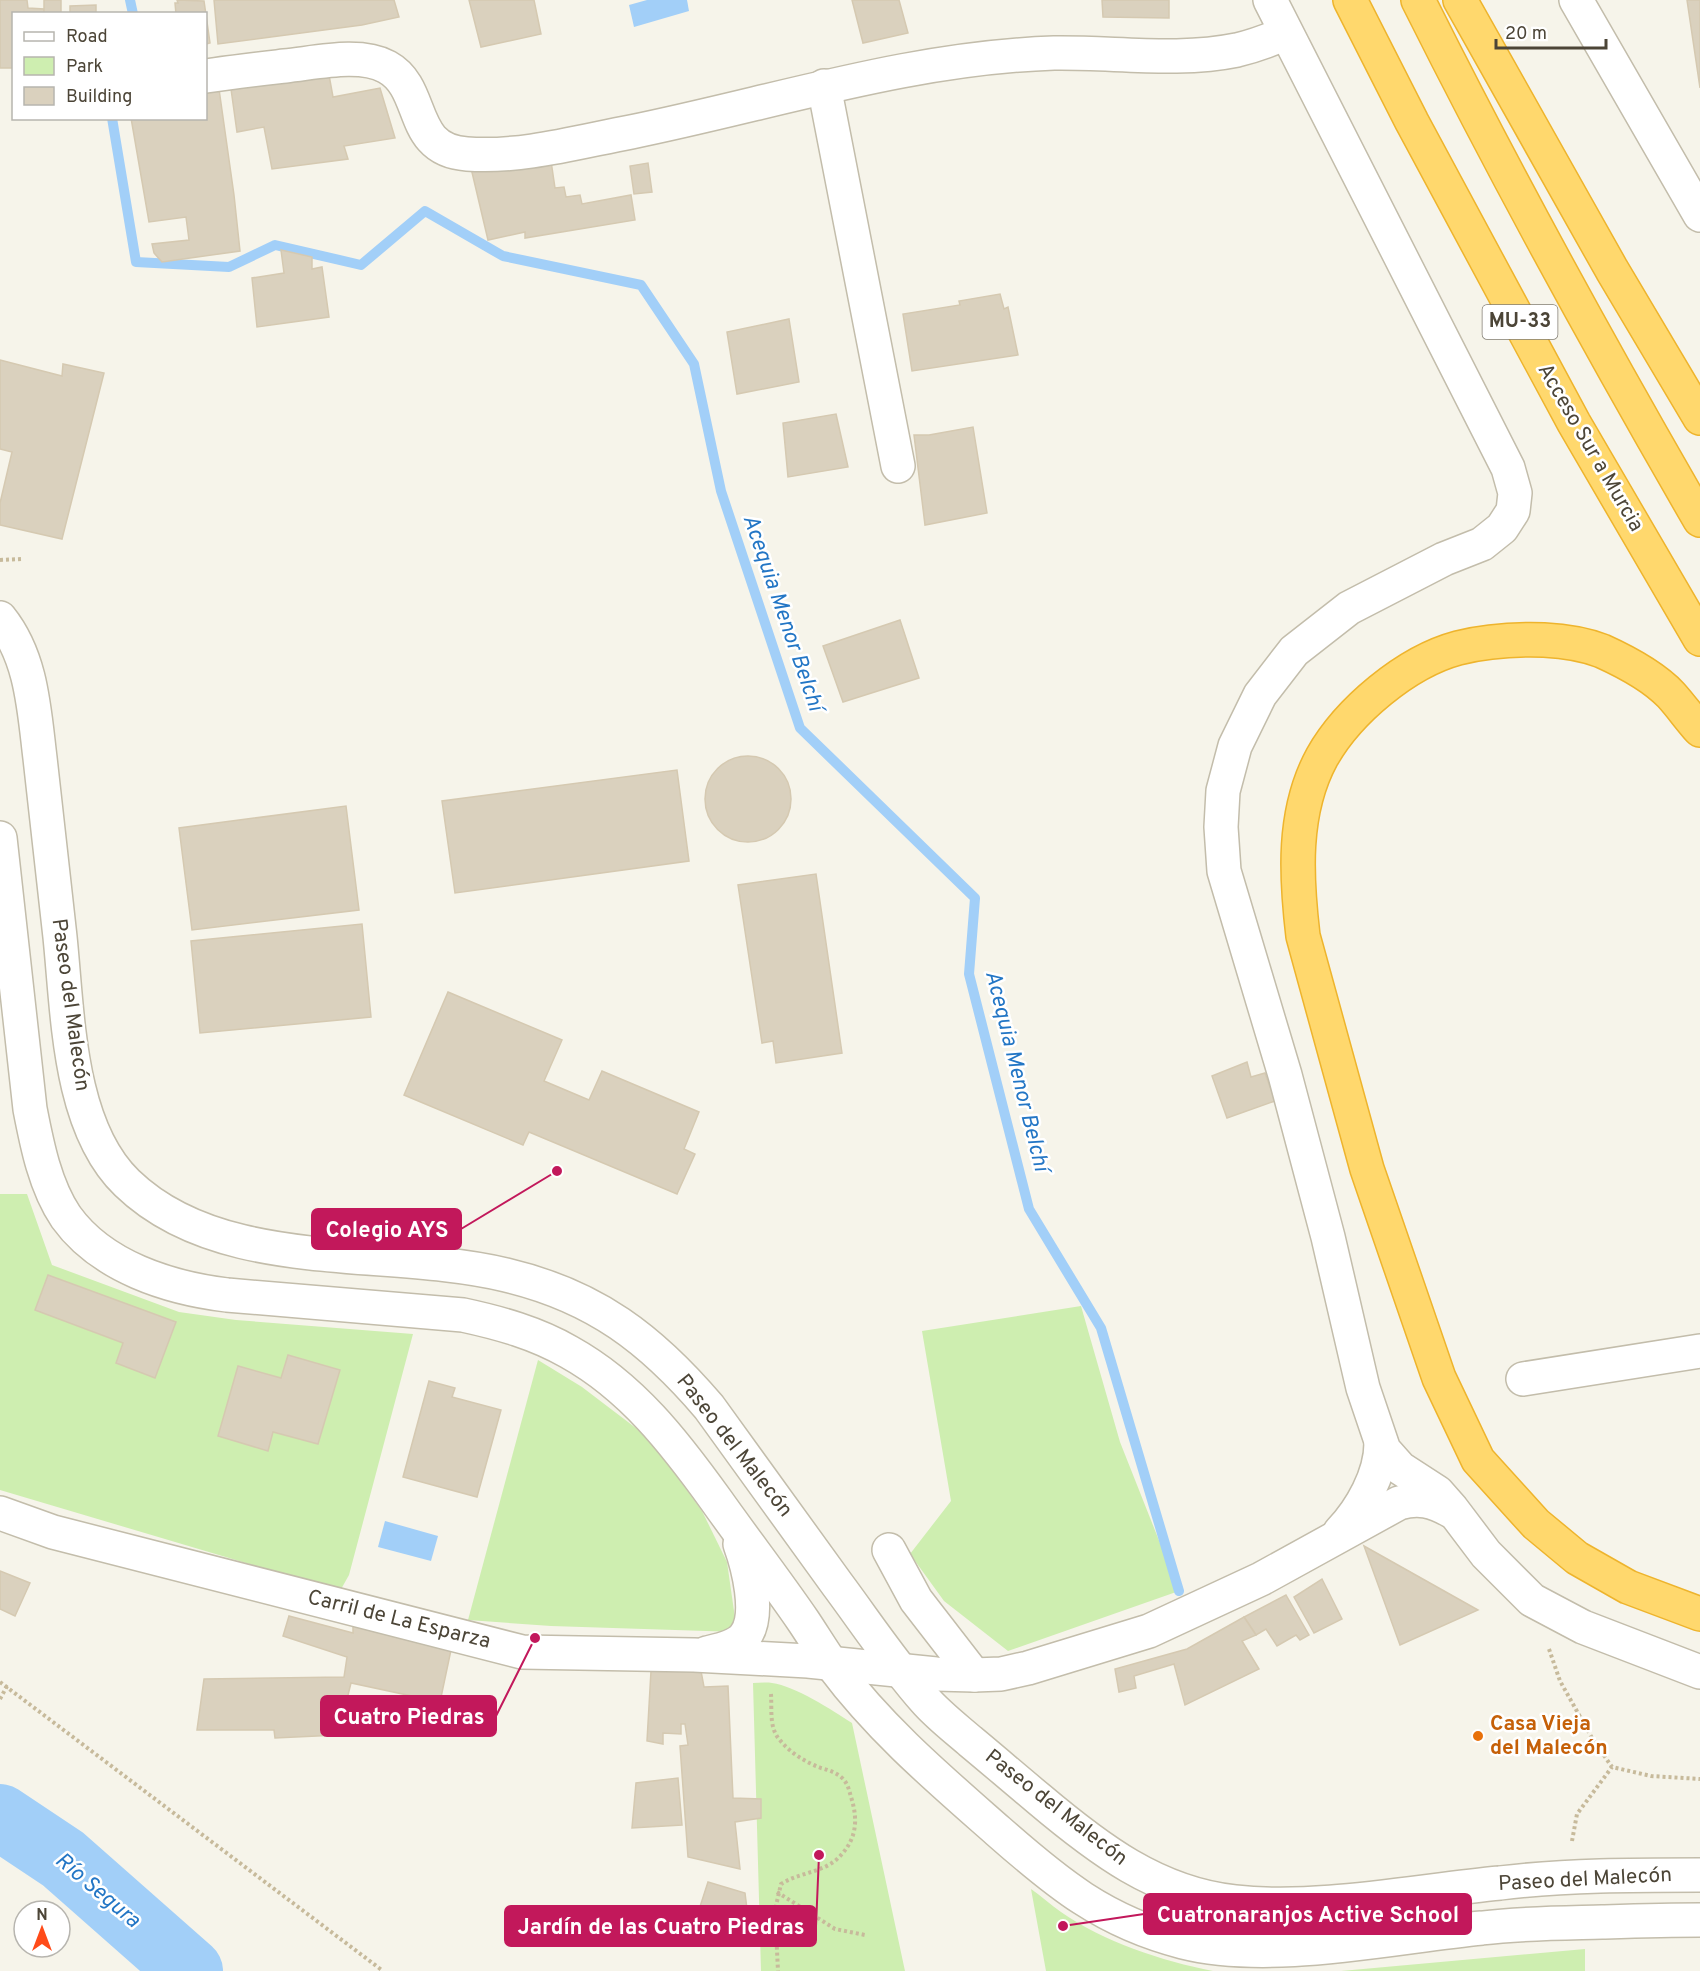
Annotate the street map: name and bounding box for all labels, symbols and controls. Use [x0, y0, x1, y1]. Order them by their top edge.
legend [12, 12, 207, 120]
scale bar [1496, 12, 1606, 50]
text: 20 m [1505, 23, 1547, 46]
text: Road [66, 26, 108, 49]
text: Park [66, 56, 103, 79]
text: Building [66, 86, 132, 109]
road number: MU-33 [1482, 305, 1558, 339]
street label: Acceso Sur a Murcia [1531, 359, 1649, 537]
water label: Acequia Menor Belchí [736, 511, 830, 719]
street label: Paseo del Malecón [45, 917, 95, 1093]
water label: Acequia Menor Belchí [978, 968, 1055, 1179]
callout: Colegio AYS [312, 1209, 461, 1249]
text: Colegio AYS [325, 1218, 449, 1245]
street label: Paseo del Malecón [670, 1369, 798, 1523]
street label: Carril de La Esparza [305, 1584, 493, 1656]
callout: Cuatro Piedras [321, 1696, 496, 1736]
text: Cuatro Piedras [334, 1705, 484, 1732]
place label: Casa Vieja del Malecón [1490, 1711, 1608, 1762]
marker: Casa Vieja del Malecón [1471, 1729, 1485, 1743]
street label: Paseo del Malecón [979, 1744, 1133, 1872]
water label: Río Segura [49, 1848, 146, 1935]
street label: Paseo del Malecón [1497, 1862, 1673, 1898]
callout: Cuatronaranjos Active School [1144, 1894, 1471, 1934]
north arrow [12, 1899, 72, 1959]
text: Cuatronaranjos Active School [1157, 1903, 1459, 1930]
text: N [36, 1906, 48, 1926]
callout: Jardín de las Cuatro Piedras [505, 1906, 816, 1946]
text: Jardín de las Cuatro Piedras [517, 1915, 805, 1942]

